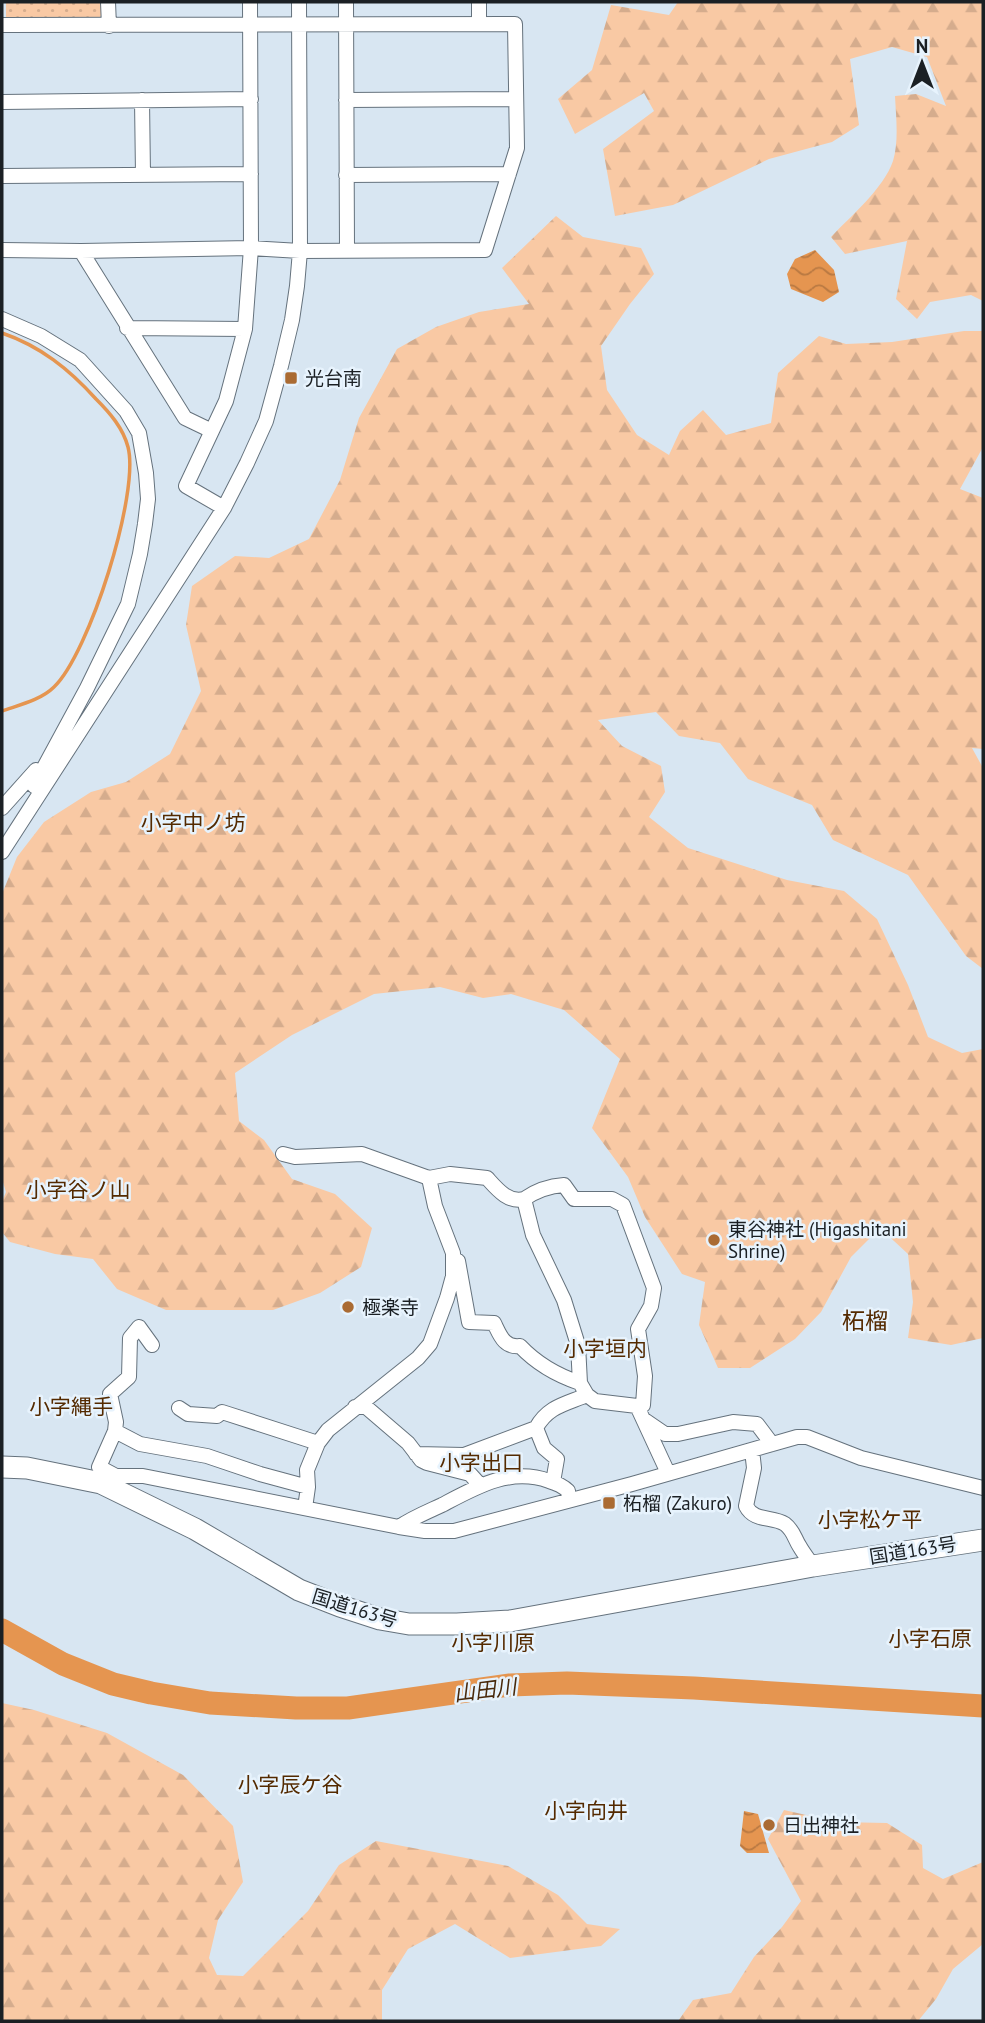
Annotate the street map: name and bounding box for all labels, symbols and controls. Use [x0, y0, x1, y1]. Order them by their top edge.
north arrow [887, 28, 957, 98]
text: N [916, 34, 928, 58]
place label: 光台南 [305, 366, 362, 390]
marker: 光台南 [283, 370, 299, 386]
district label: 小字中ノ坊 [141, 809, 246, 836]
district label: 小字谷ノ山 [26, 1176, 131, 1203]
place label: 東谷神社 (Higashitani Shrine) [728, 1217, 907, 1263]
marker: 東谷神社 (Higashitani Shrine) [706, 1232, 722, 1248]
place label: 極楽寺 [362, 1295, 419, 1319]
marker: 極楽寺 [340, 1299, 356, 1315]
district label: 柘榴 [842, 1306, 888, 1335]
district label: 小字垣内 [563, 1335, 647, 1362]
district label: 小字縄手 [29, 1393, 113, 1420]
district label: 小字出口 [439, 1449, 523, 1476]
place label: 柘榴 (Zakuro) [623, 1491, 732, 1515]
marker: 柘榴 (Zakuro) [601, 1495, 617, 1511]
district label: 小字松ケ平 [818, 1506, 923, 1533]
street label: 国道163号 [868, 1531, 958, 1569]
street label: 国道163号 [309, 1584, 401, 1632]
district label: 小字石原 [888, 1625, 972, 1652]
district label: 小字川原 [451, 1629, 535, 1656]
water label: 山田川 [452, 1673, 520, 1707]
district label: 小字辰ケ谷 [238, 1771, 343, 1798]
district label: 小字向井 [544, 1797, 628, 1824]
place label: 日出神社 [783, 1813, 859, 1837]
marker: 日出神社 [761, 1817, 777, 1833]

